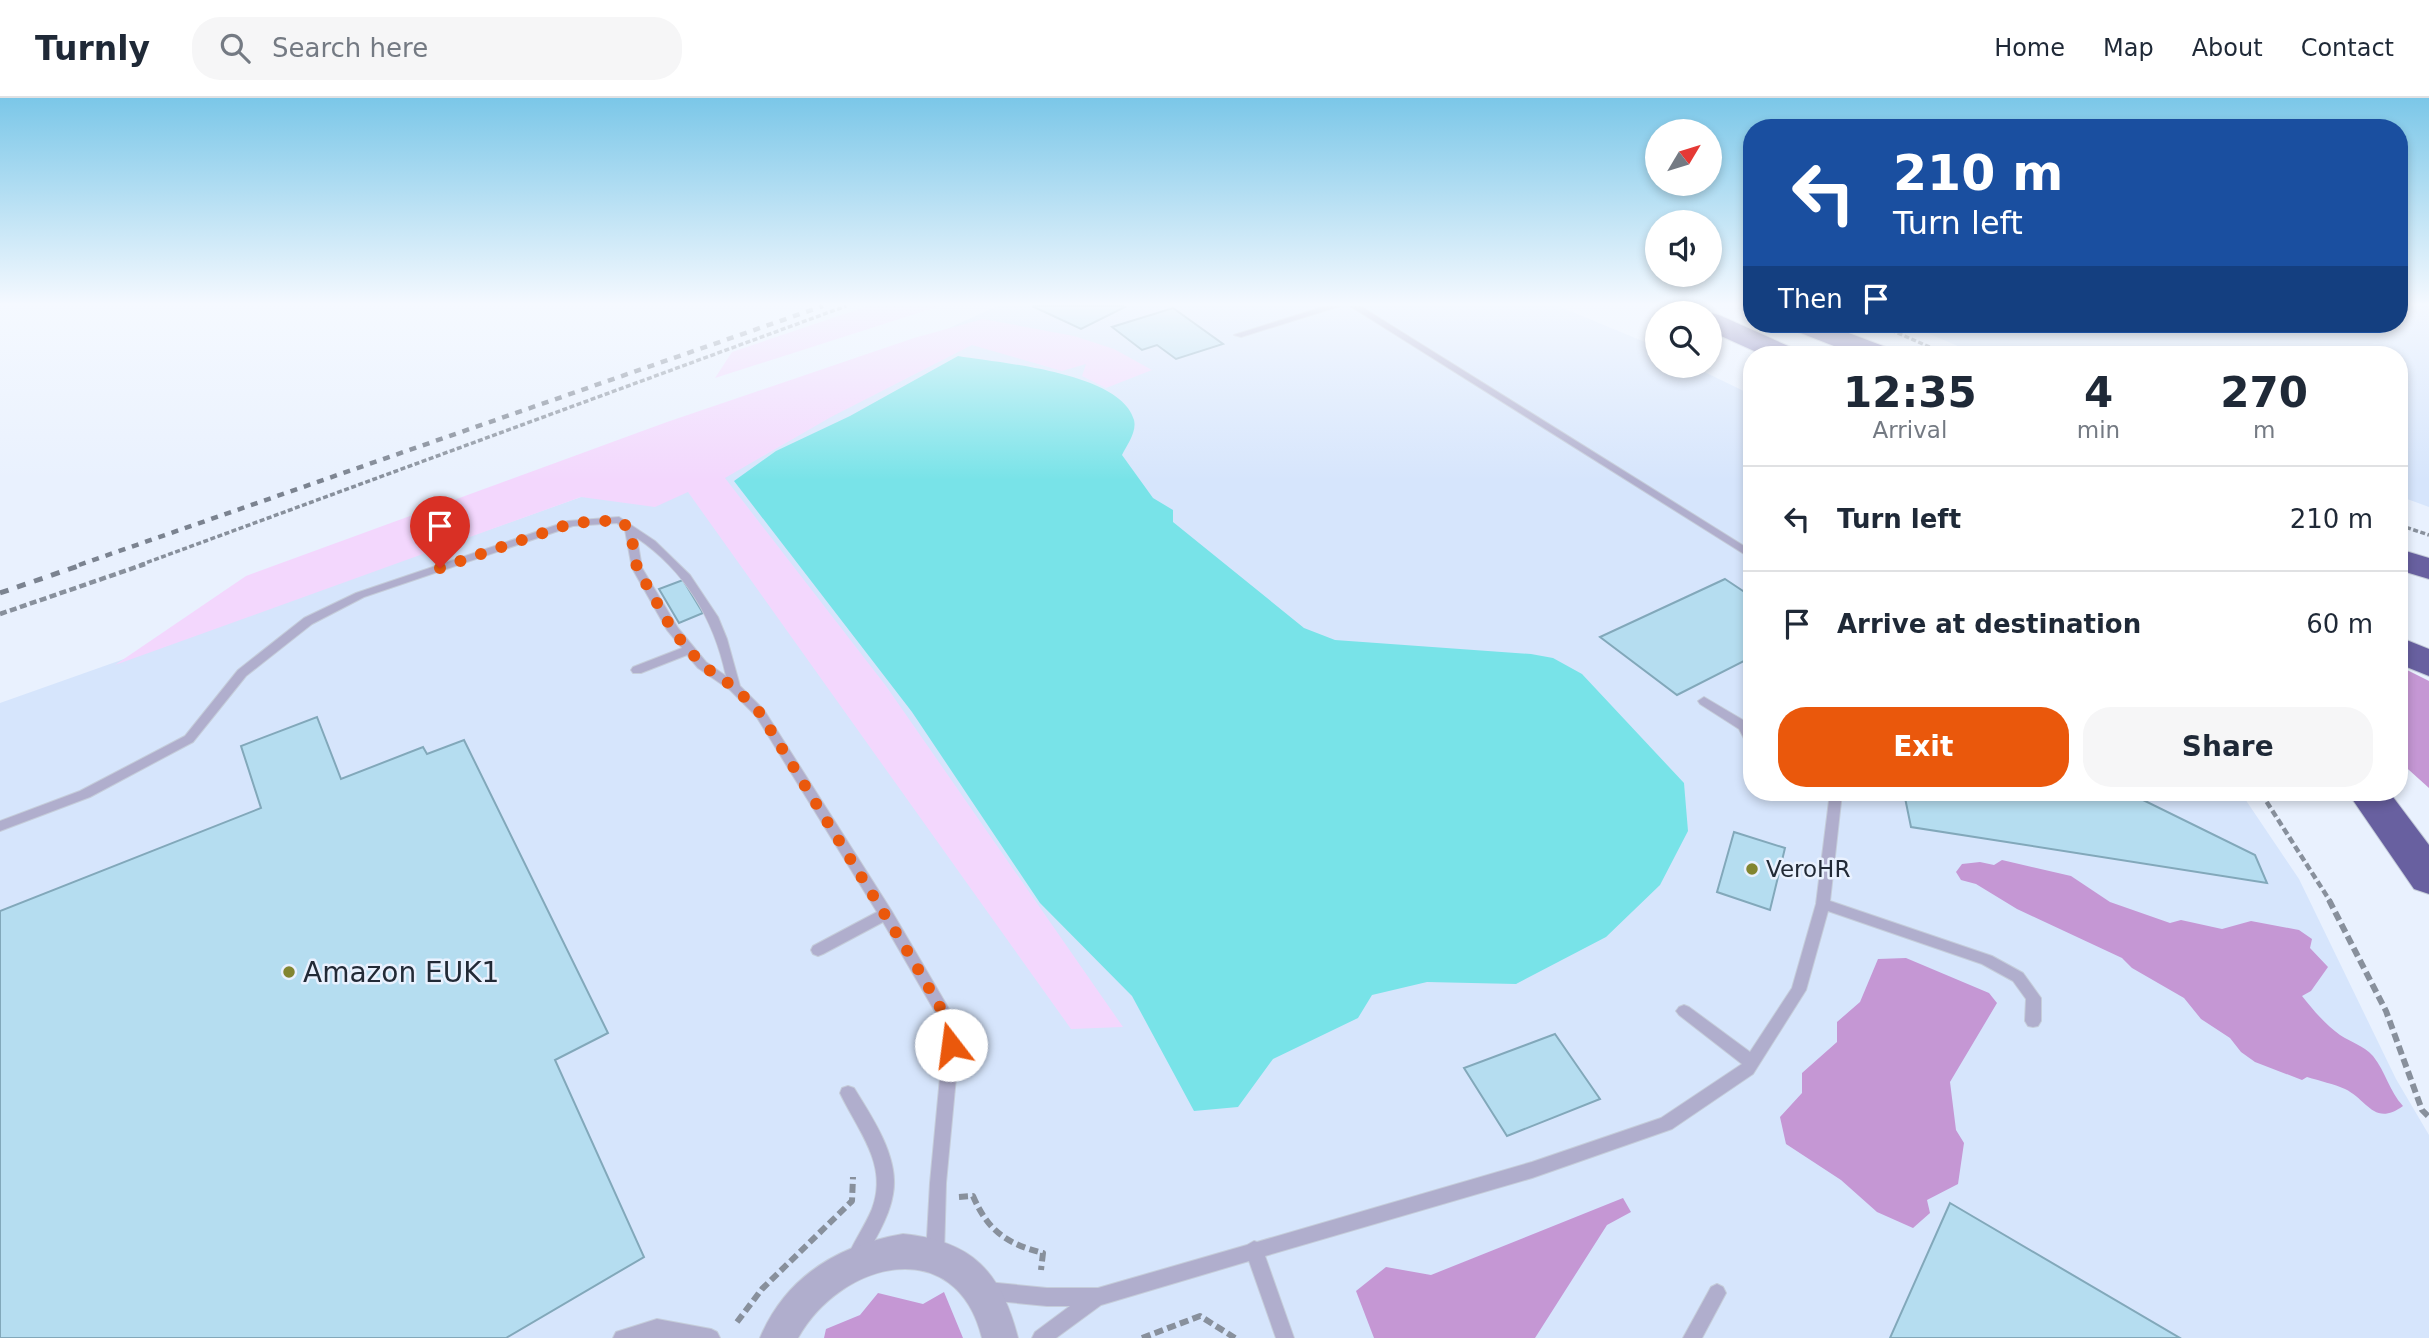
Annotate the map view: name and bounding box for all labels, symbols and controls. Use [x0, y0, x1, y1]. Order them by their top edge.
search box [192, 17, 682, 80]
text: Turnly [35, 29, 150, 68]
icon: search [216, 29, 254, 67]
text: Search here [272, 33, 428, 63]
text: Home [1994, 34, 2065, 62]
text: Map [2103, 34, 2154, 62]
text: About [2192, 34, 2263, 62]
text: Contact [2301, 34, 2394, 62]
north arrow [1645, 119, 1722, 196]
map controls [1645, 119, 1722, 378]
text: 210 m [1893, 145, 2063, 202]
icon: left [1778, 147, 1869, 238]
text: Turn left [1893, 204, 2023, 242]
button: sound [1645, 210, 1722, 287]
icon: arrive [1857, 280, 1895, 318]
text: Then [1778, 284, 1843, 314]
button: search [1645, 301, 1722, 378]
text: 12:35 [1843, 368, 1977, 417]
text: 4 [2084, 368, 2113, 417]
text: 270 [2220, 368, 2308, 417]
text: Arrival [1873, 417, 1947, 443]
text: min [2077, 417, 2120, 443]
text: m [2253, 417, 2275, 443]
pin [410, 496, 470, 568]
icon: left [1778, 500, 1816, 538]
text: Turn left [1837, 504, 1961, 534]
text: 210 m [2290, 504, 2373, 534]
icon: arrive [421, 507, 459, 545]
icon: arrive [1778, 605, 1816, 643]
text: Arrive at destination [1837, 609, 2141, 639]
text: 60 m [2306, 609, 2373, 639]
button: Exit [1778, 707, 2069, 787]
button: Share [2083, 707, 2373, 787]
place label: VeroHR [1766, 856, 1850, 882]
marker: VeroHR [1744, 861, 1760, 877]
place label: Amazon EUK1 [303, 956, 499, 989]
marker: Amazon EUK1 [281, 964, 297, 980]
position arrow [914, 1008, 988, 1082]

